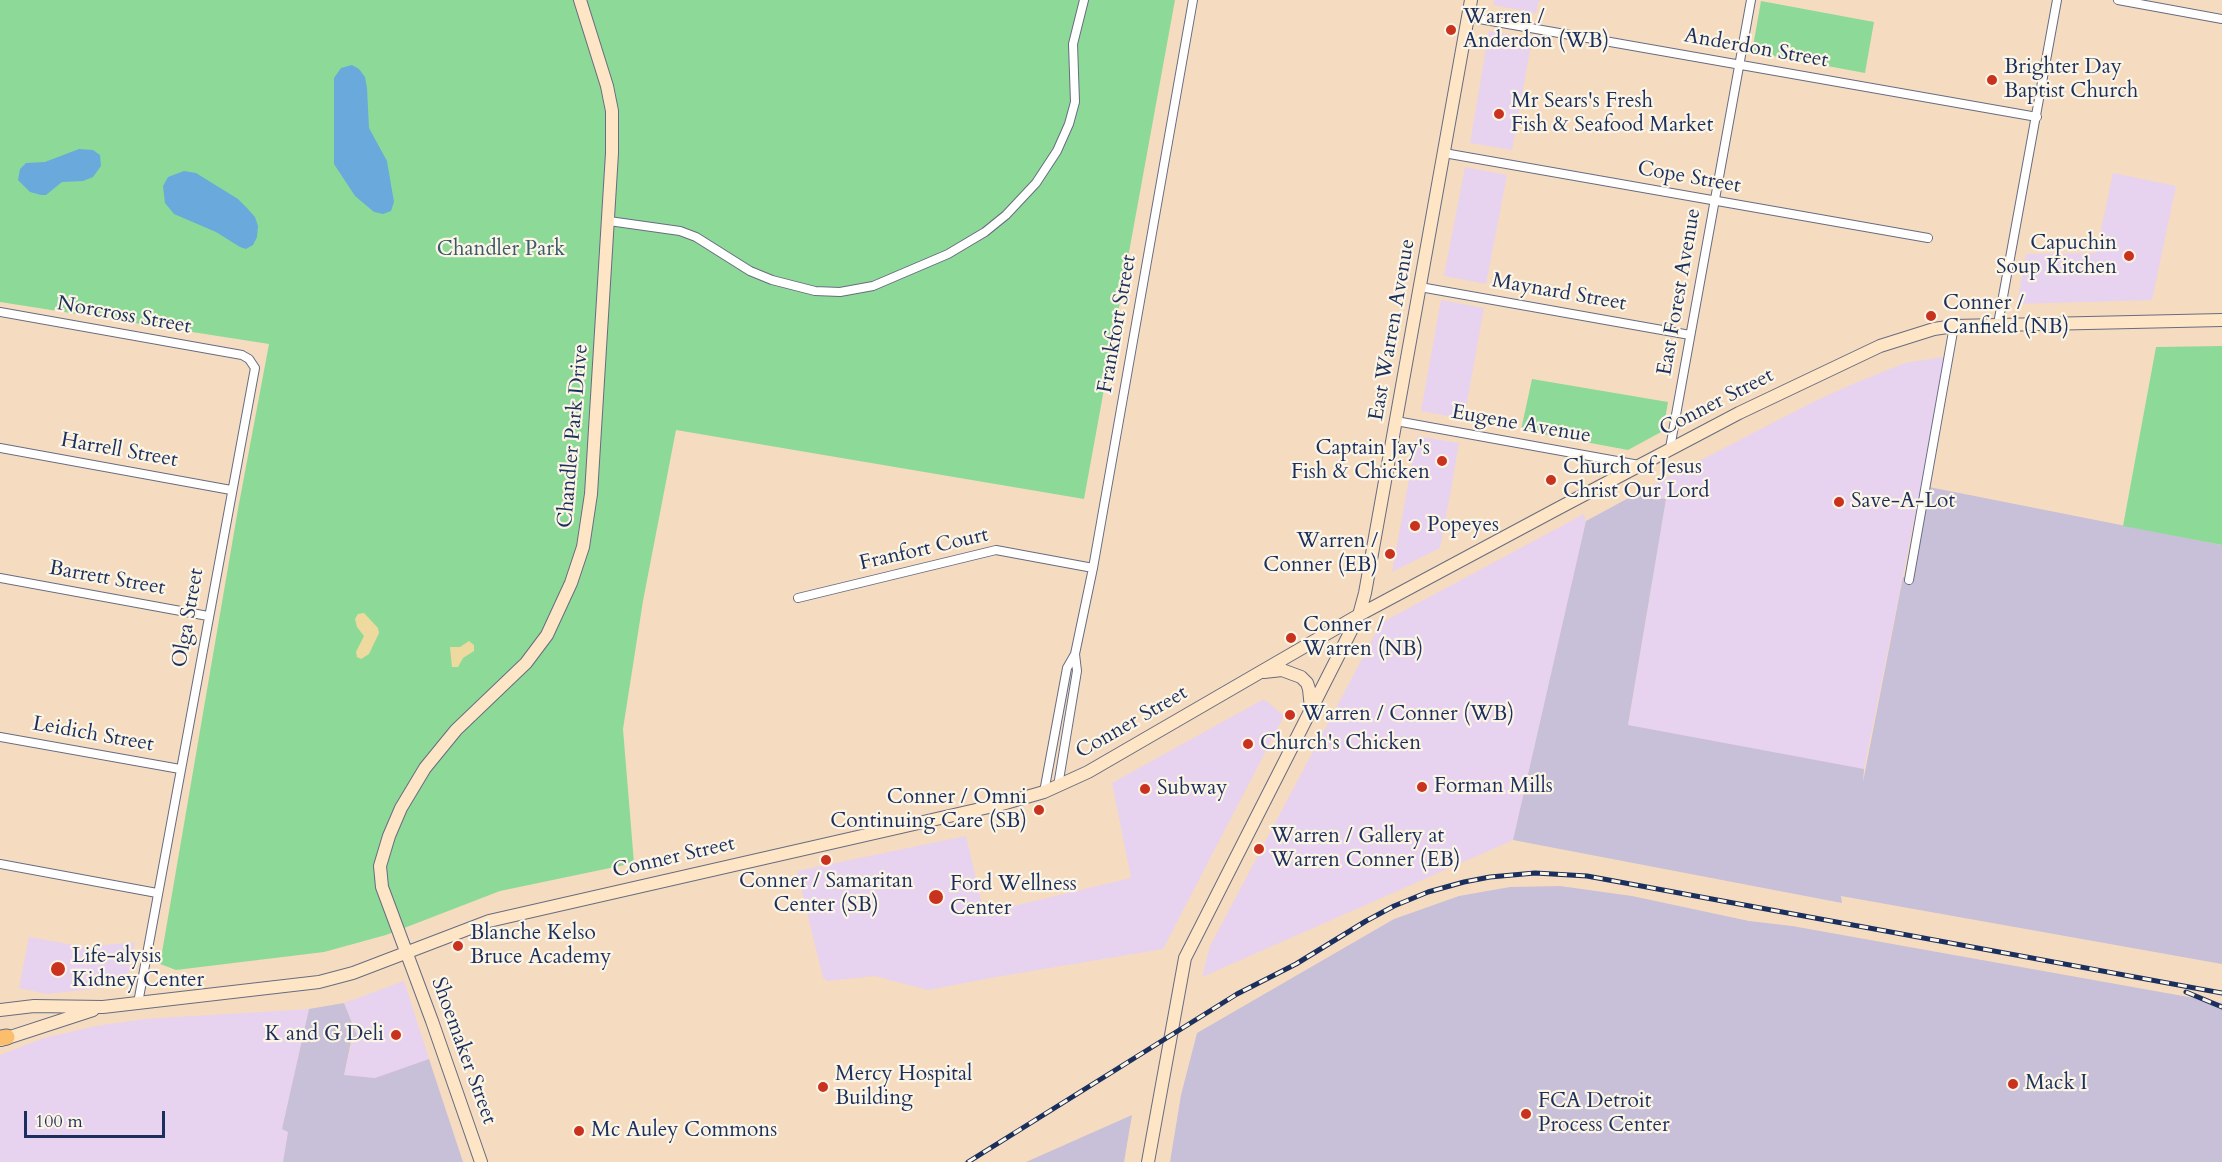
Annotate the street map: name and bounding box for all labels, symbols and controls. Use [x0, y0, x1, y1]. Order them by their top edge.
place label: Warren / Anderdon (WB) [1463, 5, 1609, 55]
marker: Warren / Anderdon (WB) [1444, 23, 1458, 37]
street label: Anderdon Street [1682, 24, 1830, 74]
place label: Brighter Day Baptist Church [2004, 55, 2138, 105]
marker: Brighter Day Baptist Church [1985, 73, 1999, 87]
place label: Mr Sears's Fresh Fish & Seafood Market [1511, 89, 1713, 139]
marker: Mr Sears's Fresh Fish & Seafood Market [1492, 107, 1506, 121]
street label: Cope Street [1635, 157, 1743, 199]
street label: East Forest Avenue [1653, 206, 1707, 378]
place label: Capuchin Soup Kitchen [1996, 231, 2117, 281]
park label: Chandler Park [437, 237, 565, 263]
street label: East Warren Avenue [1365, 237, 1421, 423]
marker: Capuchin Soup Kitchen [2122, 249, 2136, 263]
street label: Frankfort Street [1093, 253, 1143, 395]
street label: Maynard Street [1490, 269, 1628, 317]
place label: Conner / Canfield (NB) [1943, 291, 2069, 341]
street label: Norcross Street [55, 292, 193, 340]
marker: Conner / Canfield (NB) [1924, 309, 1938, 323]
street label: Chandler Park Drive [553, 343, 595, 529]
street label: Conner Street [1656, 363, 1778, 443]
street label: Eugene Avenue [1449, 400, 1593, 450]
street label: Harrell Street [59, 428, 179, 474]
place label: Captain Jay's Fish & Chicken [1291, 436, 1430, 486]
marker: Captain Jay's Fish & Chicken [1435, 454, 1449, 468]
place label: Church of Jesus Christ Our Lord [1563, 455, 1709, 505]
marker: Church of Jesus Christ Our Lord [1544, 473, 1558, 487]
place label: Save-A-Lot [1851, 489, 1955, 515]
marker: Save-A-Lot [1832, 495, 1846, 509]
place label: Popeyes [1427, 513, 1499, 539]
marker: Popeyes [1408, 519, 1422, 533]
street label: Franfort Court [857, 523, 991, 577]
place label: Warren / Conner (EB) [1263, 529, 1378, 579]
marker: Warren / Conner (EB) [1383, 547, 1397, 561]
street label: Barrett Street [47, 556, 167, 602]
street label: Olga Street [168, 566, 210, 670]
place label: Conner / Warren (NB) [1303, 613, 1423, 663]
marker: Conner / Warren (NB) [1284, 631, 1298, 645]
street label: Conner Street [1072, 681, 1192, 765]
place label: Warren / Conner (WB) [1302, 702, 1514, 728]
marker: Warren / Conner (WB) [1283, 708, 1297, 722]
street label: Leidich Street [30, 712, 156, 758]
place label: Church's Chicken [1260, 731, 1421, 757]
marker: Church's Chicken [1241, 737, 1255, 751]
place label: Forman Mills [1434, 774, 1553, 800]
place label: Subway [1157, 776, 1227, 802]
marker: Forman Mills [1415, 780, 1429, 794]
marker: Subway [1138, 782, 1152, 796]
place label: Conner / Omni Continuing Care (SB) [830, 785, 1027, 835]
marker: Conner / Omni Continuing Care (SB) [1032, 803, 1046, 817]
place label: Warren / Gallery at Warren Conner (EB) [1271, 824, 1460, 874]
street label: Conner Street [610, 832, 738, 884]
marker: Warren / Gallery at Warren Conner (EB) [1252, 842, 1266, 856]
marker: Conner / Samaritan Center (SB) [819, 853, 833, 867]
place label: Conner / Samaritan Center (SB) [739, 869, 913, 919]
place label: Ford Wellness Center [950, 872, 1077, 922]
marker: Ford Wellness Center [927, 888, 945, 906]
place label: Blanche Kelso Bruce Academy [470, 921, 611, 971]
marker: Blanche Kelso Bruce Academy [451, 939, 465, 953]
place label: Life-alysis Kidney Center [72, 944, 204, 994]
marker: Life-alysis Kidney Center [49, 960, 67, 978]
street label: Shoemaker Street [425, 974, 501, 1128]
place label: K and G Deli [265, 1022, 384, 1048]
marker: K and G Deli [389, 1028, 403, 1042]
place label: Mercy Hospital Building [835, 1062, 972, 1112]
place label: Mack I [2025, 1071, 2087, 1097]
marker: Mack I [2006, 1077, 2020, 1091]
marker: Mercy Hospital Building [816, 1080, 830, 1094]
place label: FCA Detroit Process Center [1538, 1089, 1670, 1139]
scale bar [27, 1099, 168, 1137]
marker: FCA Detroit Process Center [1519, 1107, 1533, 1121]
text: 100 m [35, 1109, 83, 1134]
place label: Mc Auley Commons [591, 1118, 777, 1144]
marker: Mc Auley Commons [572, 1124, 586, 1138]

